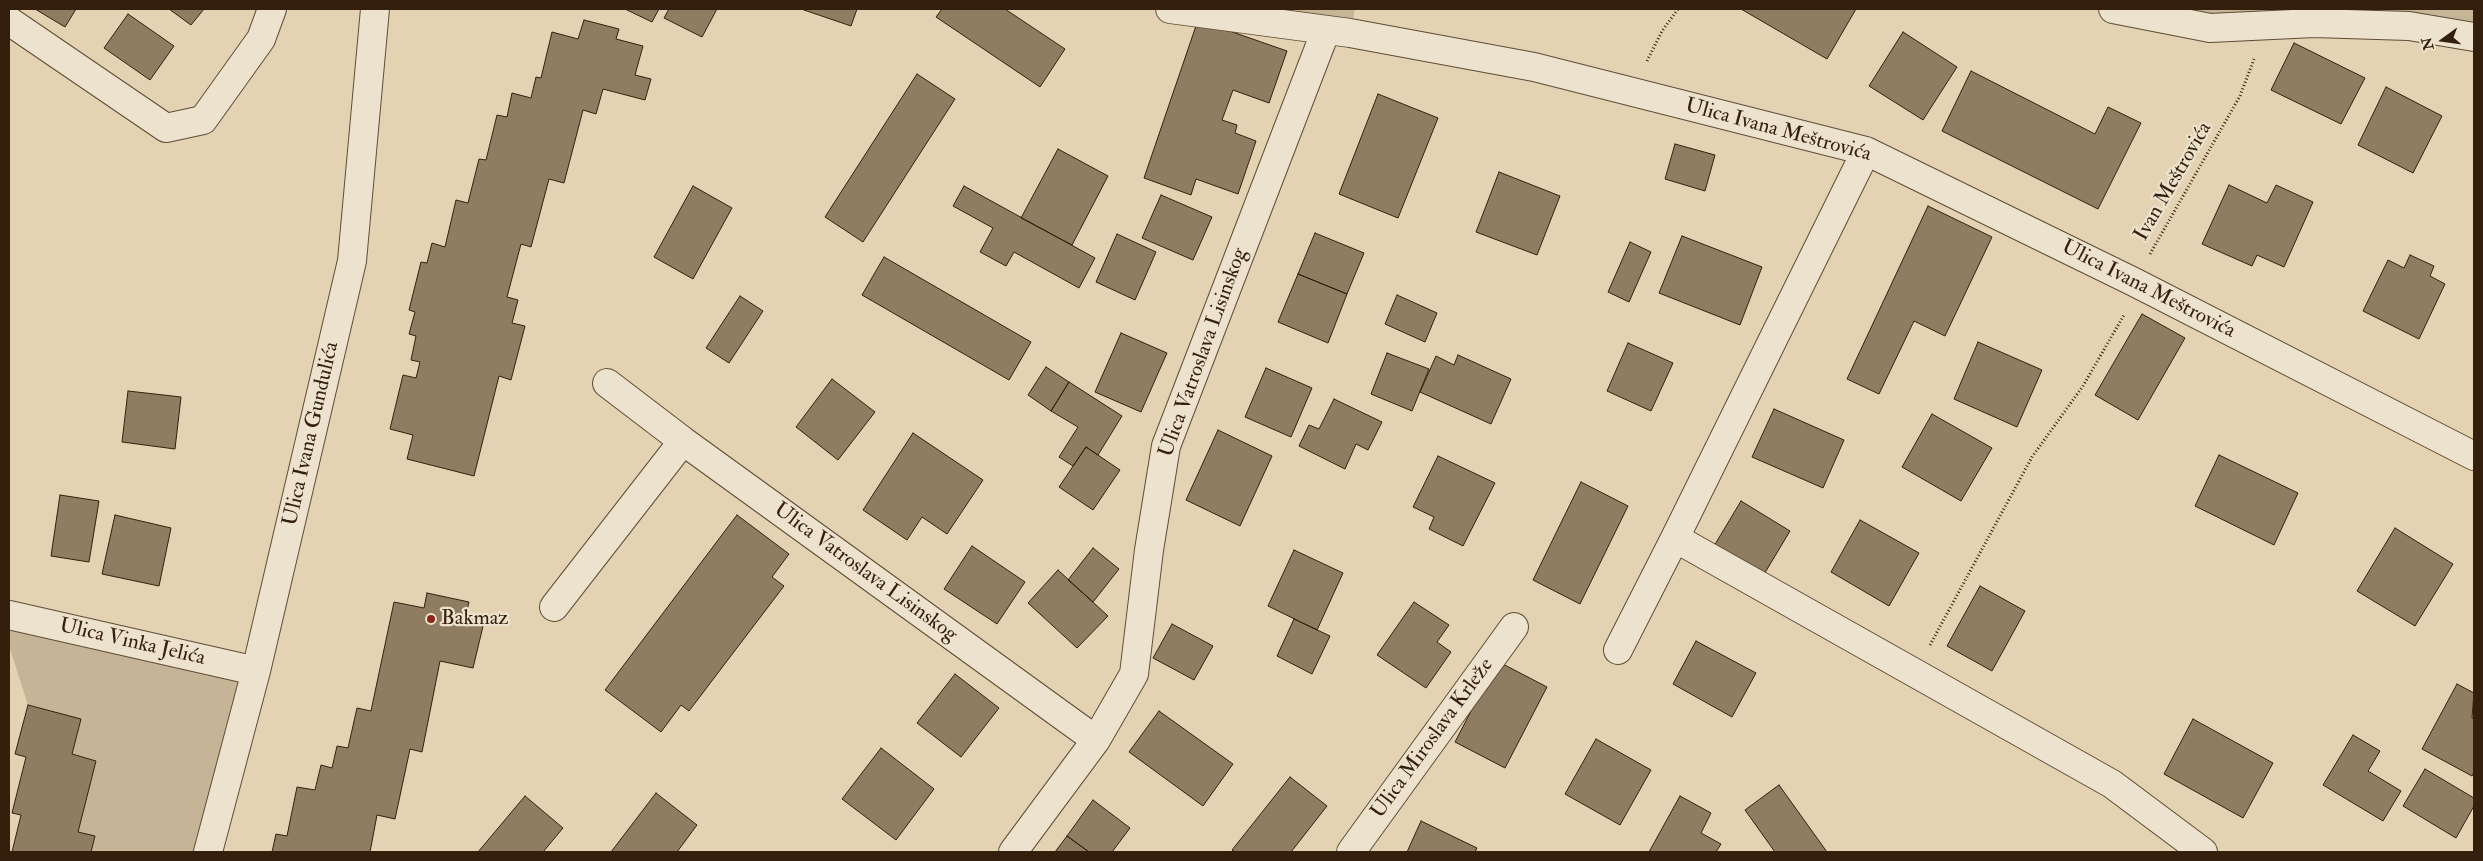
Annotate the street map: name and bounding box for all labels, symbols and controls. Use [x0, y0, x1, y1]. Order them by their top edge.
north arrow [2418, 15, 2468, 65]
text: N [2418, 36, 2438, 52]
street label: Ulica Ivana Meštrovića [1682, 94, 1874, 168]
street label: Ivan Meštrovića [2130, 118, 2218, 246]
street label: Ulica Ivana Meštrovića [2057, 235, 2239, 345]
street label: Ulica Vatroslava Lisinskog [1154, 245, 1254, 461]
street label: Ulica Ivana Gundulića [279, 340, 345, 528]
street label: Ulica Vatroslava Lisinskog [768, 498, 962, 648]
place label: Bakmaz [441, 606, 508, 632]
marker: Bakmaz [425, 613, 437, 625]
street label: Ulica Vinka Jelića [57, 614, 207, 672]
street label: Ulica Miroslava Krleže [1366, 654, 1500, 824]

